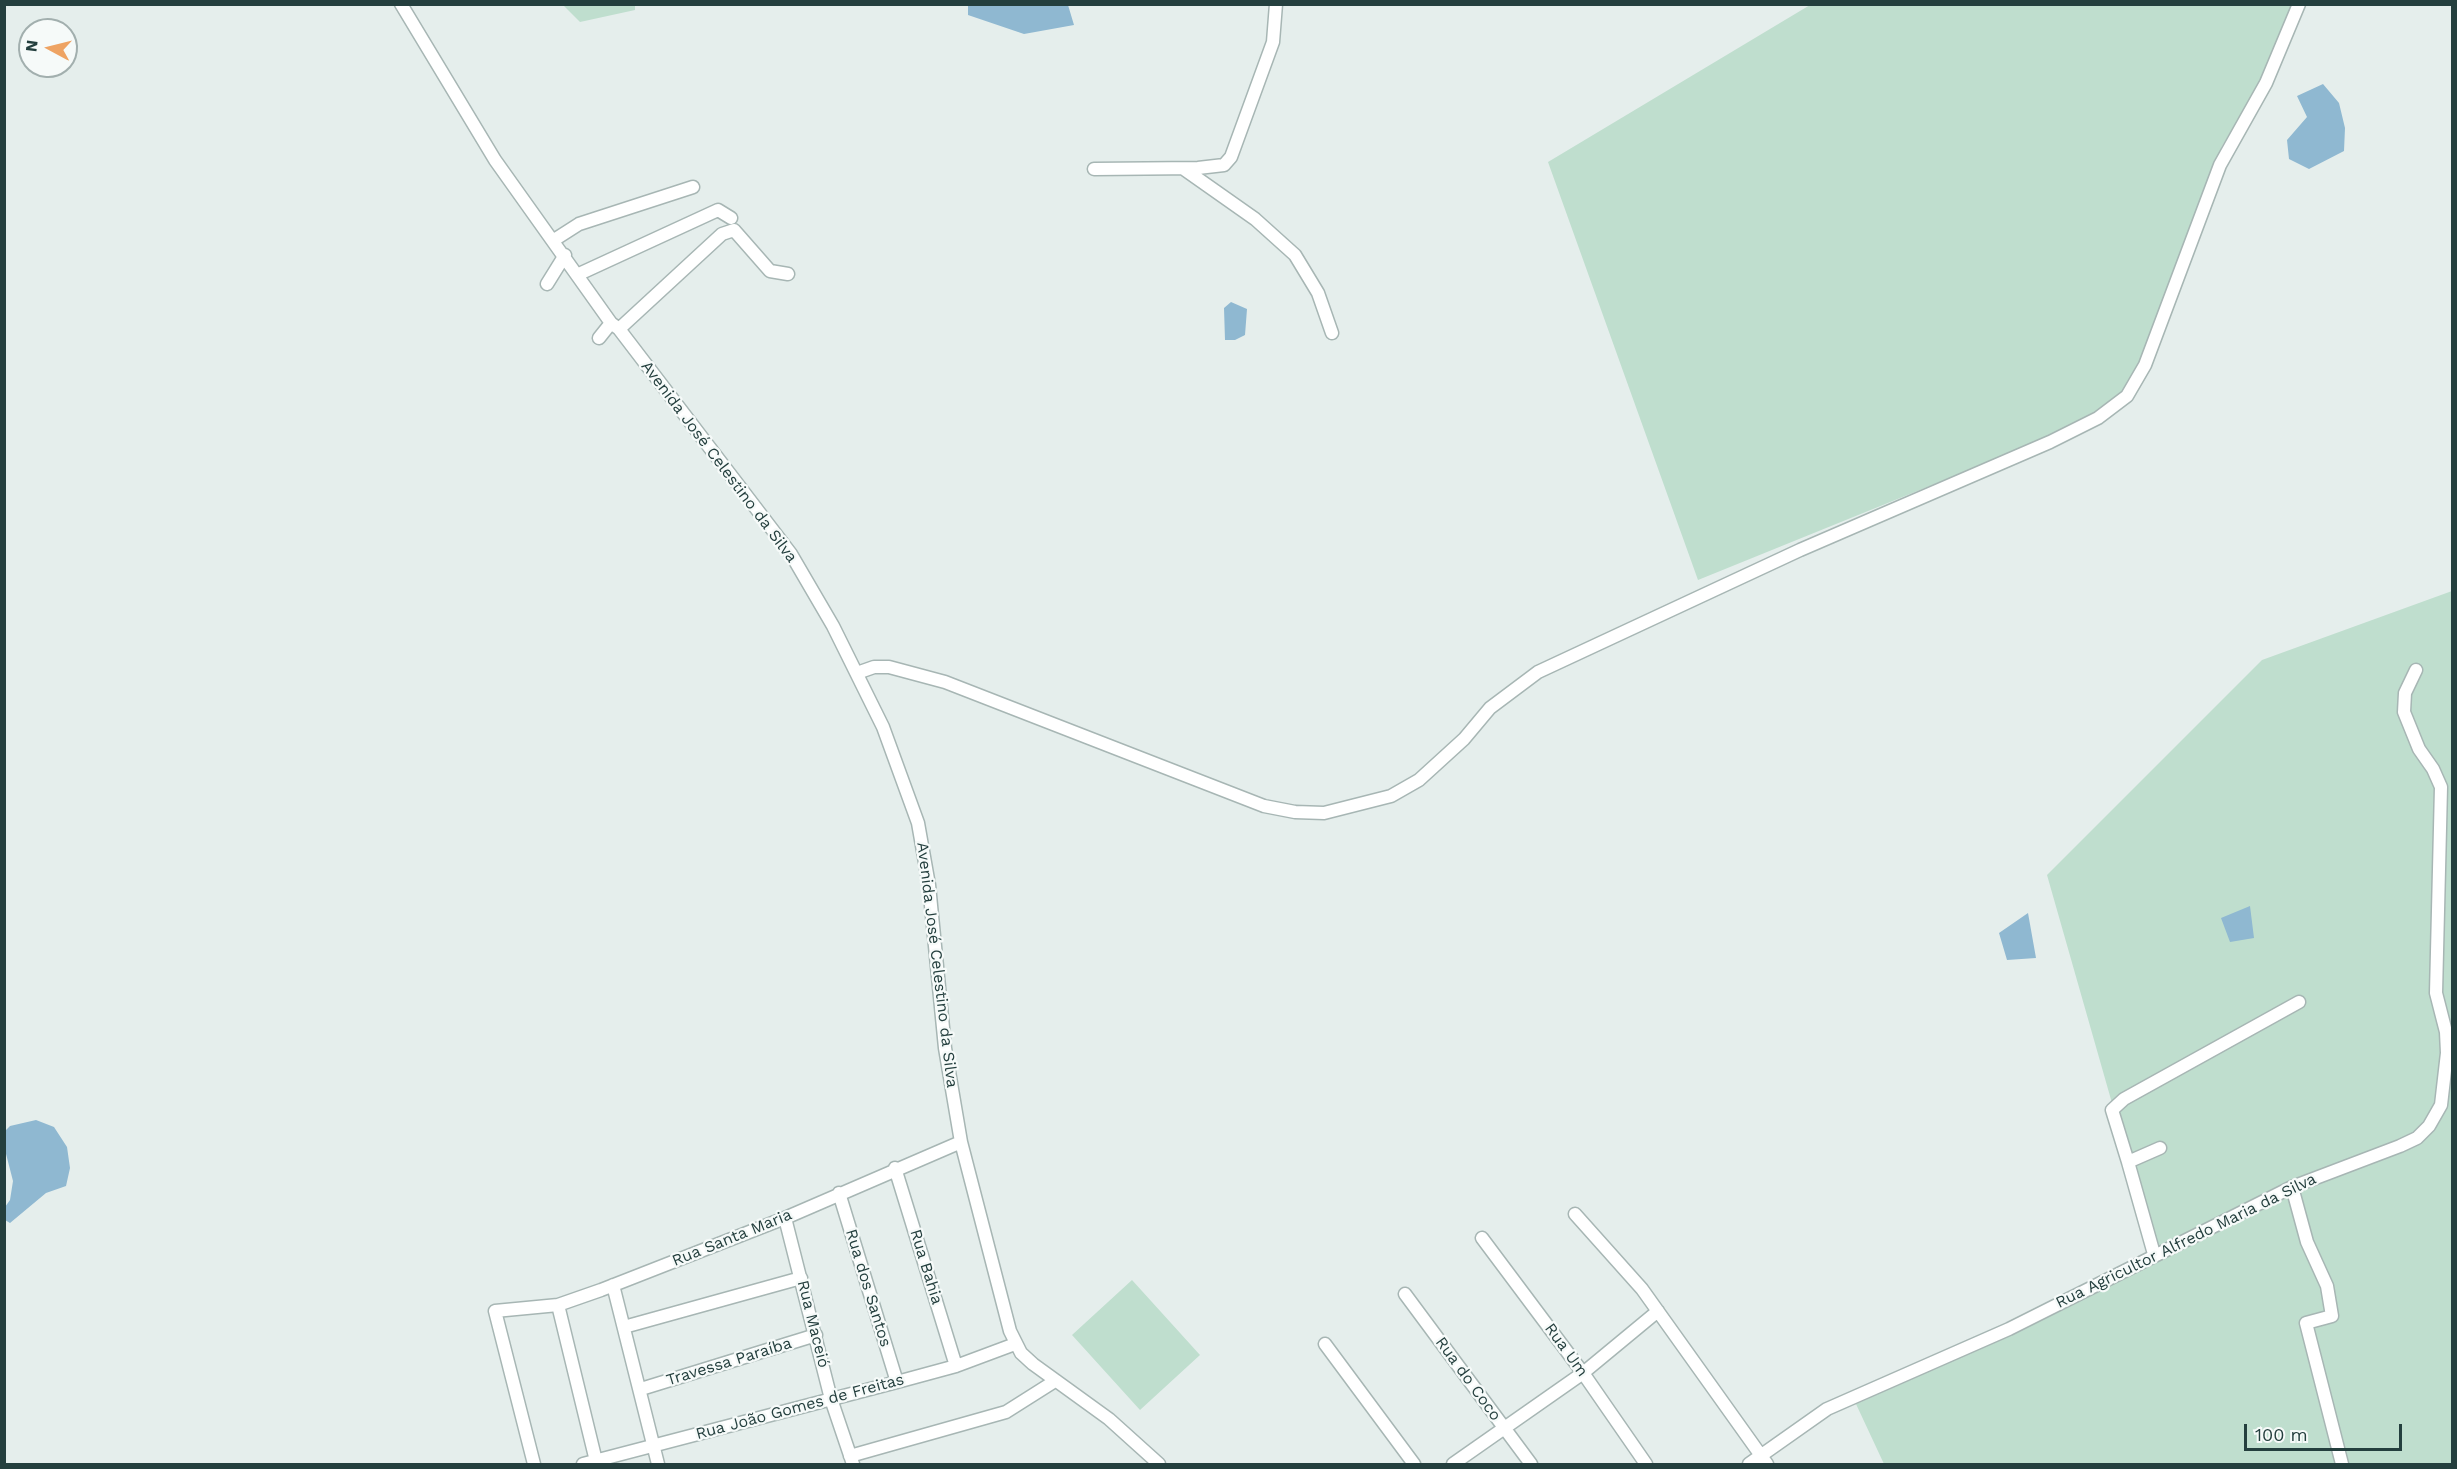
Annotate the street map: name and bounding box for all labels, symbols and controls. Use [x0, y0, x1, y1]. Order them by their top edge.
north arrow [18, 18, 78, 78]
text: N [21, 39, 42, 53]
street label: Avenida José Celestino da Silva [637, 357, 801, 567]
street label: Avenida José Celestino da Silva [912, 841, 962, 1089]
street label: Rua Agricultor Alfredo Maria da Silva [2053, 1169, 2319, 1313]
street label: Rua Santa Maria [669, 1205, 795, 1271]
street label: Rua dos Santos [841, 1227, 895, 1349]
street label: Rua Bahia [905, 1227, 947, 1307]
street label: Rua Maceió [793, 1278, 833, 1370]
street label: Rua Um [1540, 1320, 1592, 1380]
street label: Rua do Coco [1431, 1333, 1505, 1425]
street label: Travessa Paraíba [664, 1334, 794, 1390]
street label: Rua João Gomes de Freitas [694, 1370, 906, 1444]
scale bar [2247, 1412, 2404, 1450]
text: 100 m [2255, 1424, 2308, 1445]

